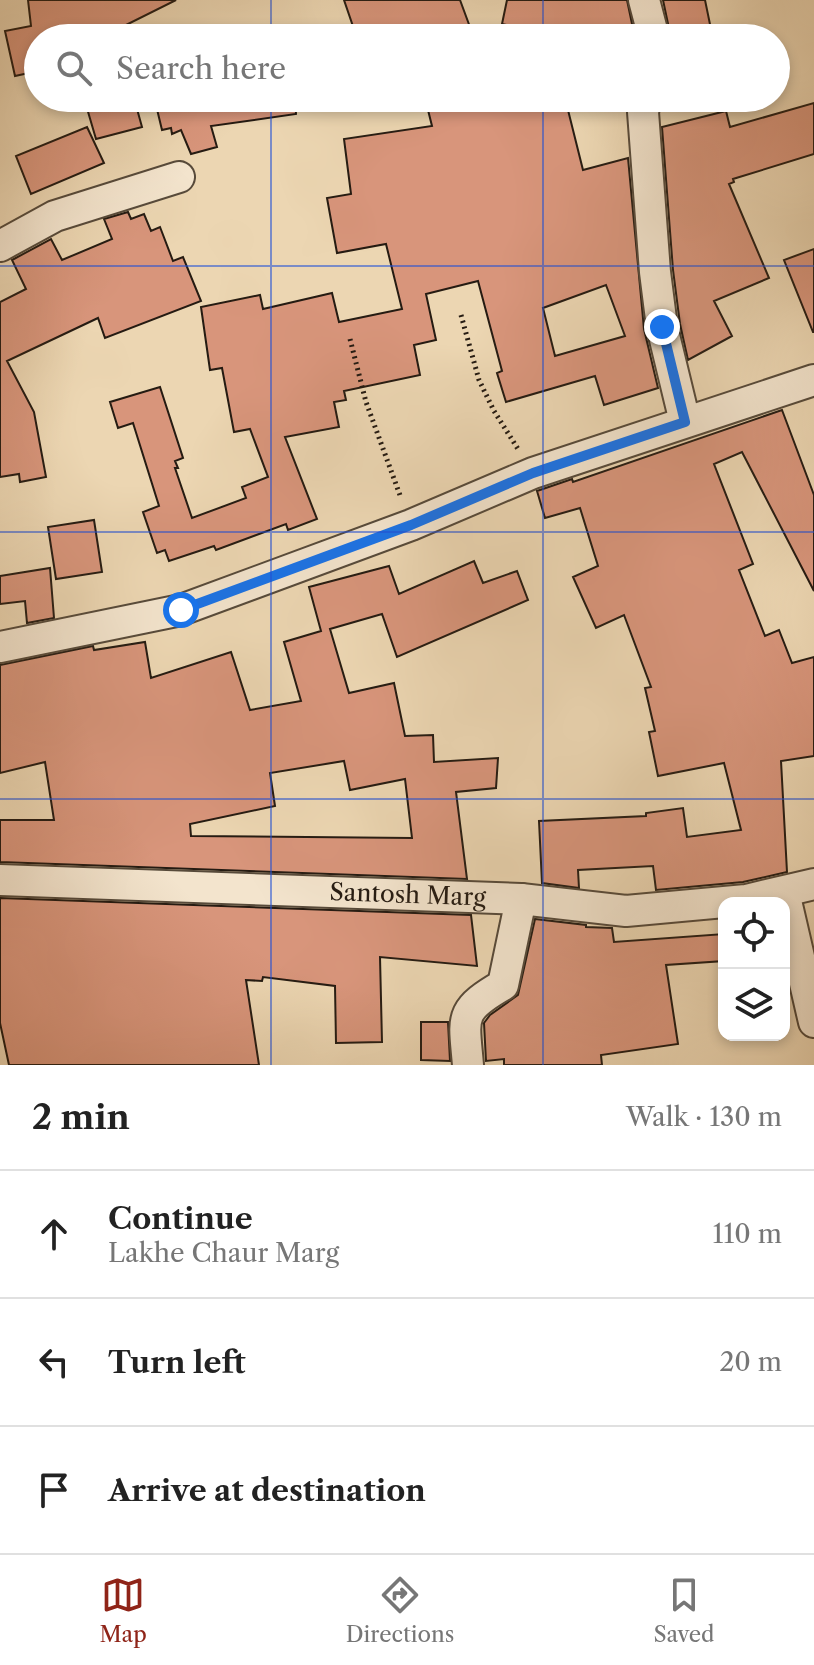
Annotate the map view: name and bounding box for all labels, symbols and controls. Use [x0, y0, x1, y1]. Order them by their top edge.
search box [24, 24, 790, 112]
icon: search [52, 46, 96, 90]
text: Search here [116, 50, 286, 87]
route end [644, 309, 680, 345]
route start [163, 592, 199, 628]
street label: Santosh Marg [329, 877, 487, 912]
map controls [718, 897, 790, 1041]
button: locate [718, 897, 790, 969]
button: layers [718, 969, 790, 1041]
text: 2 min [32, 1096, 130, 1138]
text: Walk · 130 m [626, 1101, 782, 1133]
text: Continue [108, 1200, 253, 1237]
icon: ahead [32, 1212, 76, 1256]
text: 110 m [713, 1218, 782, 1250]
text: Lakhe Chaur Marg [108, 1237, 339, 1269]
icon: left [32, 1340, 76, 1384]
text: Turn left [108, 1344, 245, 1381]
text: 20 m [719, 1346, 782, 1378]
icon: arrive [32, 1468, 76, 1512]
text: Arrive at destination [108, 1472, 426, 1509]
tab: Map [99, 1573, 147, 1648]
tab: Directions [346, 1573, 454, 1648]
tab: Saved [653, 1573, 714, 1648]

